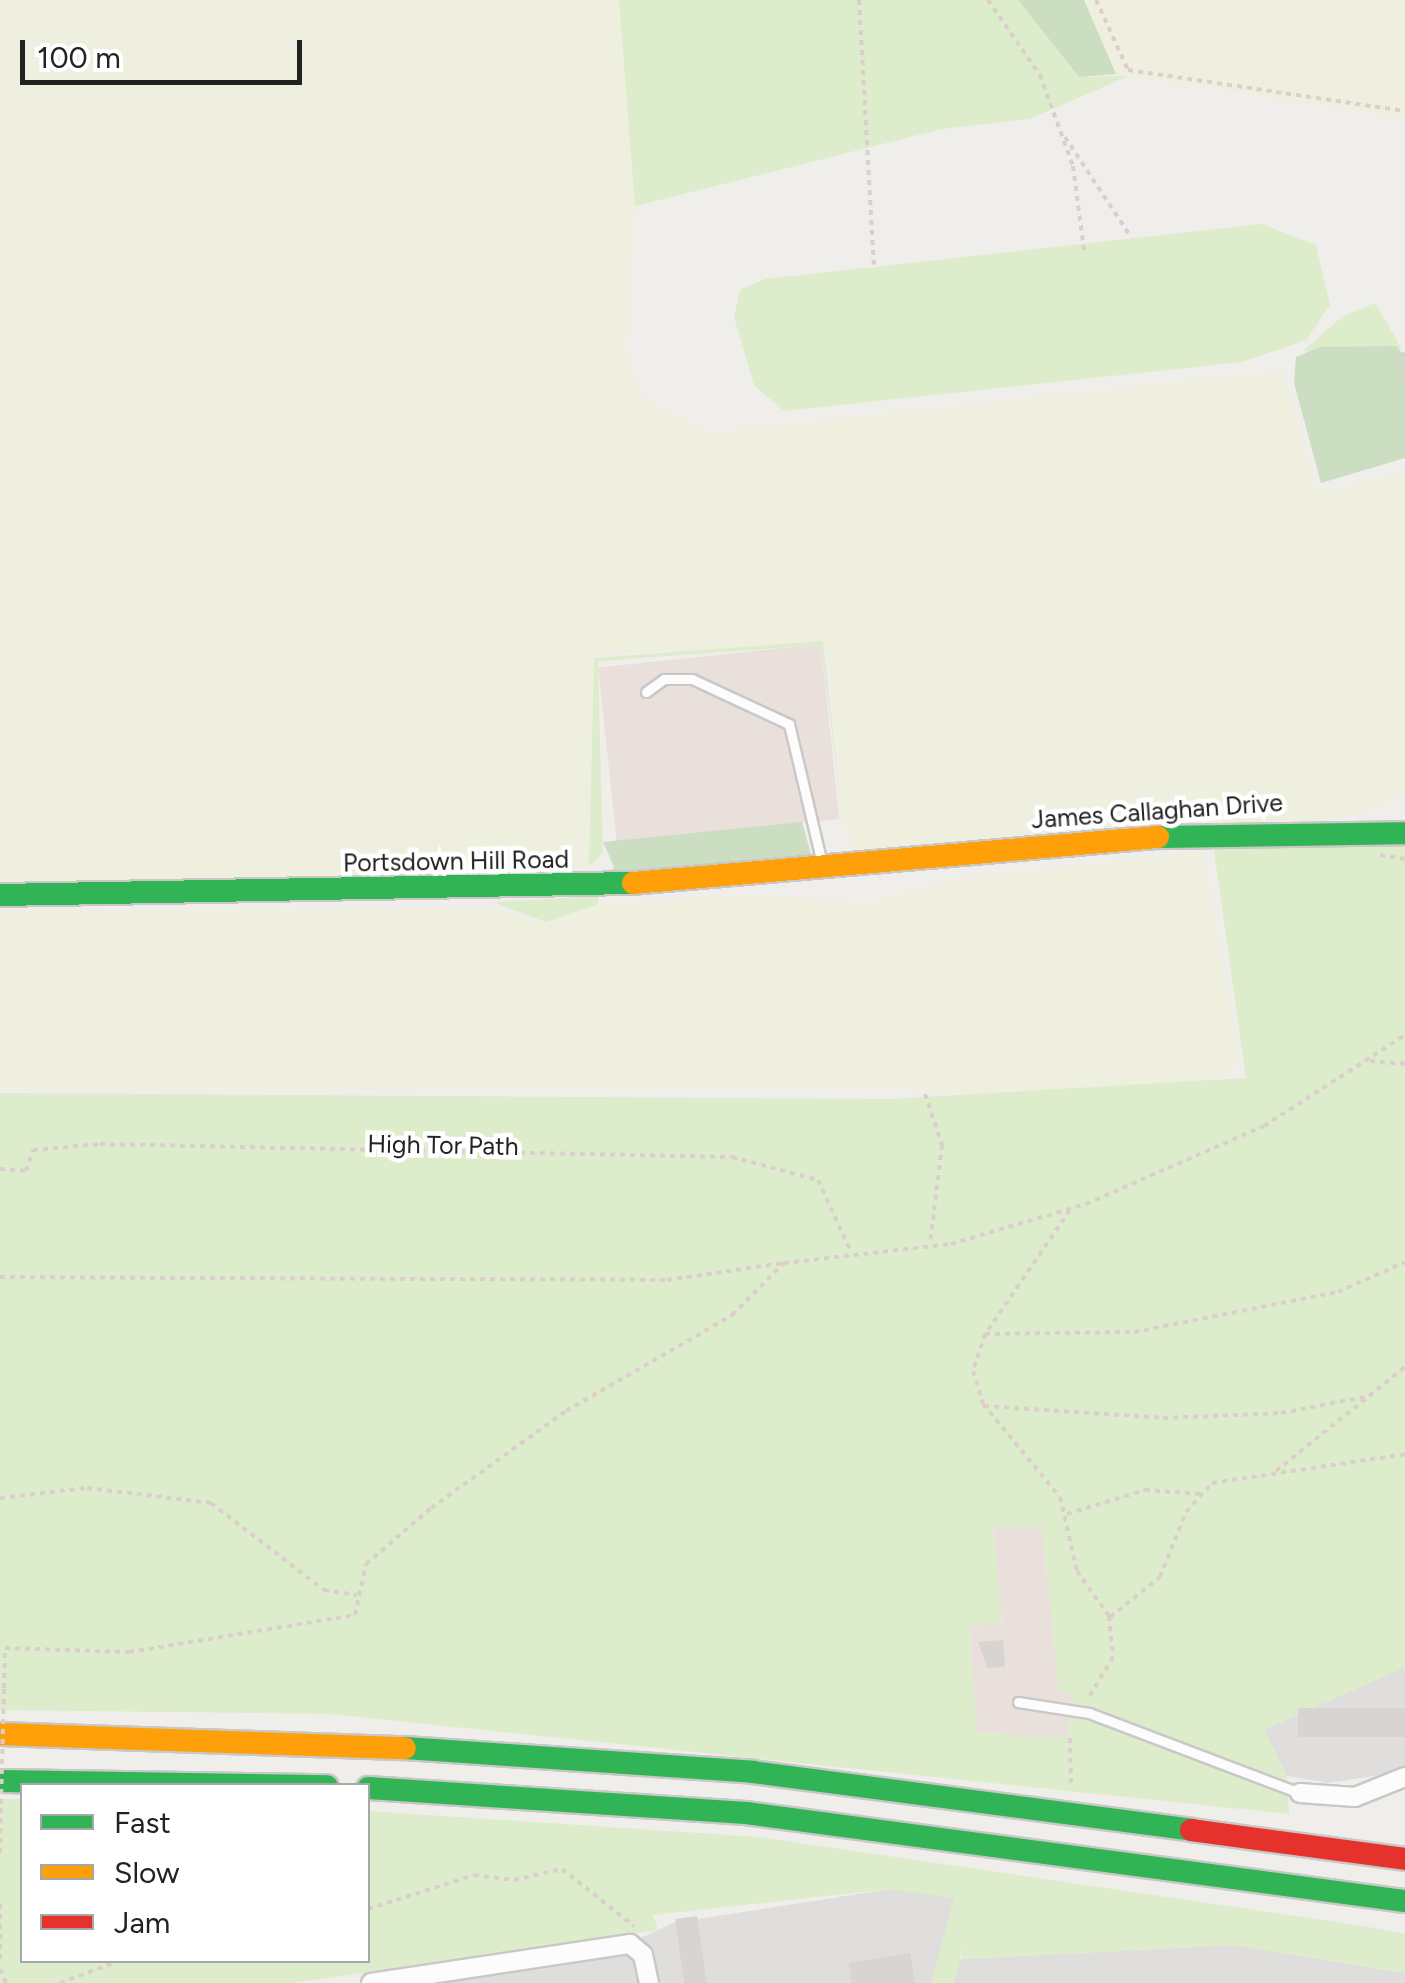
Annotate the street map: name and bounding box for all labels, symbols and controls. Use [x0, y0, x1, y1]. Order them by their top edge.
scale bar [25, 20, 308, 82]
text: 100 m [37, 39, 121, 76]
street label: James Callaghan Drive [1030, 787, 1284, 835]
street label: Portsdown Hill Road [343, 844, 569, 878]
street label: High Tor Path [367, 1129, 519, 1161]
legend [20, 1783, 370, 1963]
text: Fast [114, 1804, 171, 1841]
text: Slow [114, 1854, 180, 1891]
text: Jam [114, 1904, 170, 1941]

